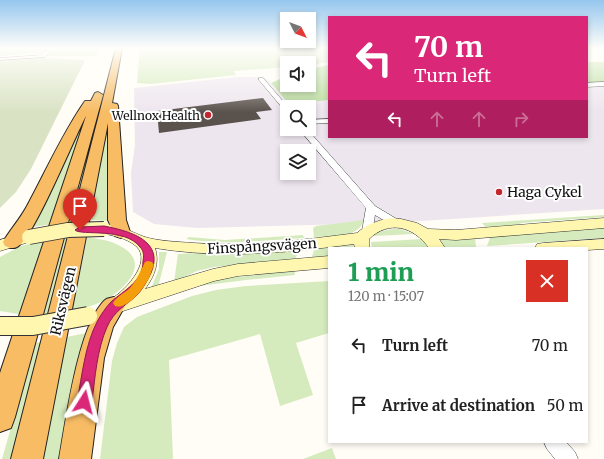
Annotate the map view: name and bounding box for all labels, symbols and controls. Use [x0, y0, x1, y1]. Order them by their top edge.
north arrow [280, 12, 316, 48]
map controls [280, 12, 316, 180]
text: 70 m [414, 29, 483, 65]
icon: left [348, 32, 400, 84]
button: sound [280, 56, 316, 92]
text: Turn left [414, 64, 491, 87]
button: search [280, 100, 316, 136]
place label: Wellnox Health [111, 108, 200, 123]
icon: left [384, 108, 406, 130]
icon: ahead [426, 108, 448, 130]
icon: ahead [468, 108, 490, 130]
icon: right [510, 108, 532, 130]
marker: Wellnox Health [203, 110, 213, 120]
button: layers [280, 144, 316, 180]
place label: Haga Cykel [507, 183, 582, 201]
marker: Haga Cykel [494, 187, 504, 197]
pin [63, 189, 97, 230]
icon: arrive [69, 195, 91, 217]
street label: Finspångsvägen [207, 234, 317, 258]
text: 1 min [348, 257, 414, 288]
button: close [526, 260, 568, 302]
street label: Riksvägen [46, 265, 80, 337]
text: 120 m · 15:07 [348, 288, 424, 305]
icon: left [348, 334, 370, 356]
text: Turn left [382, 336, 448, 355]
text: 70 m [532, 336, 568, 355]
position arrow [63, 381, 105, 423]
icon: arrive [348, 394, 370, 416]
text: Arrive at destination [382, 396, 535, 415]
text: 50 m [547, 396, 583, 415]

